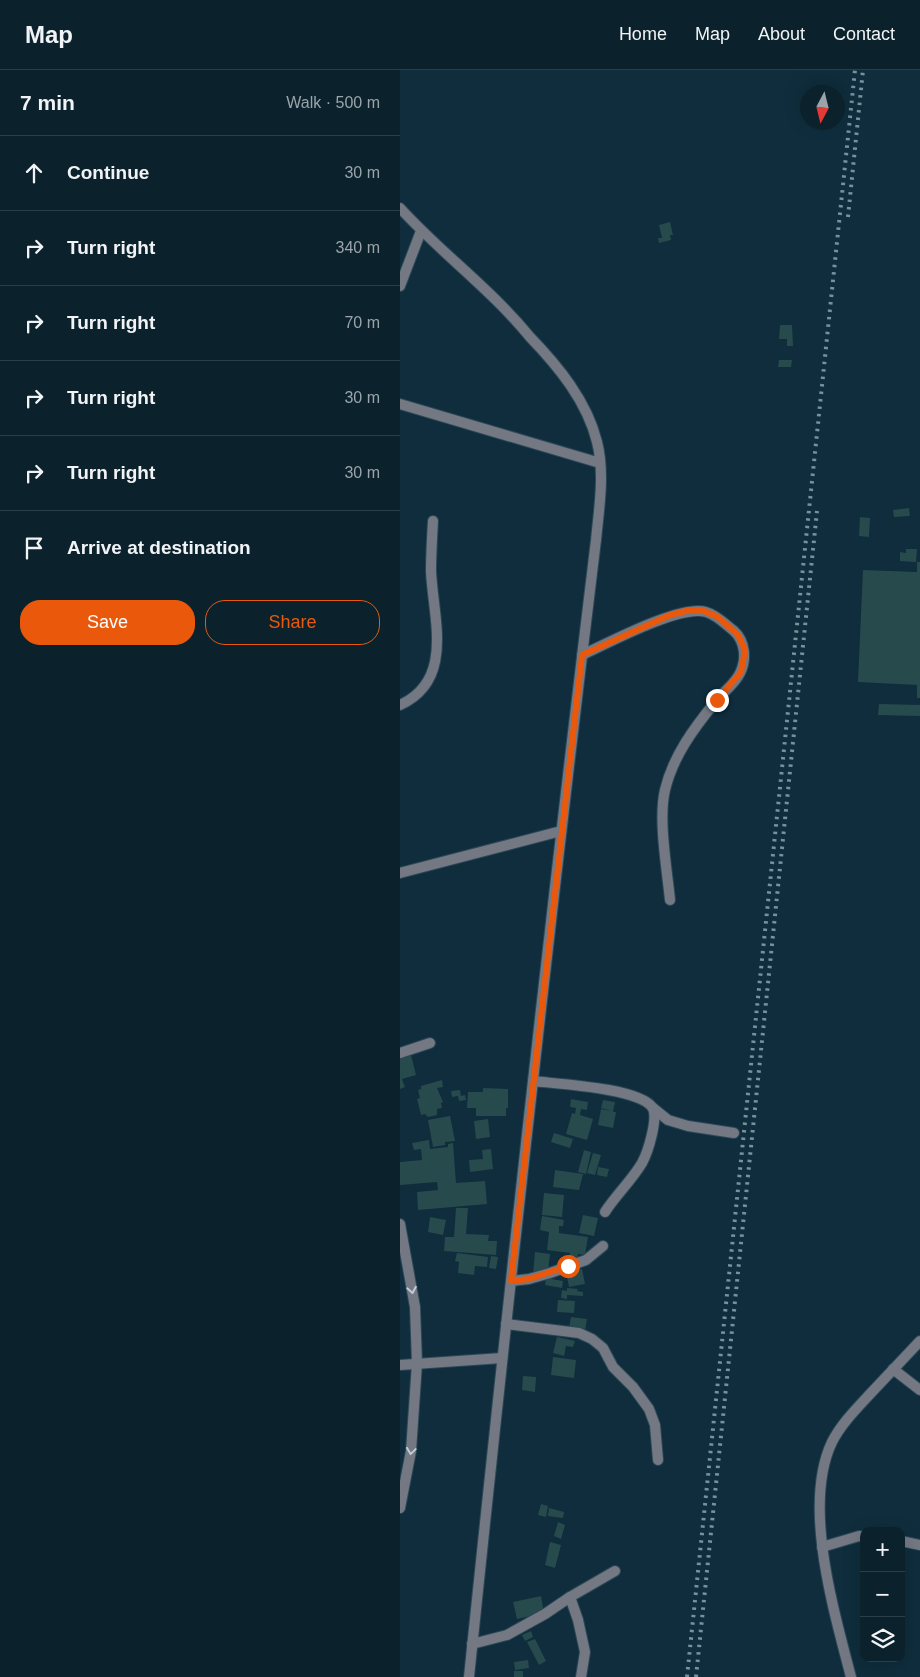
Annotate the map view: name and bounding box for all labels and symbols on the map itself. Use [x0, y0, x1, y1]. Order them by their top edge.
north arrow [800, 85, 845, 130]
route end [706, 689, 729, 712]
route start [557, 1255, 580, 1278]
one-way arrow [407, 1285, 417, 1294]
one-way arrow [406, 1447, 416, 1456]

